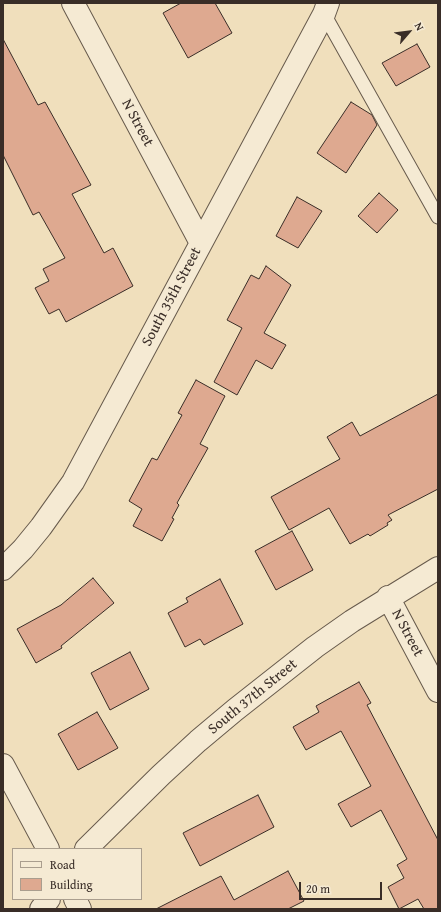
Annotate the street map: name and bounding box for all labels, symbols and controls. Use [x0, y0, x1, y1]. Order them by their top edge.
north arrow [389, 12, 429, 52]
text: N [411, 19, 428, 33]
street label: N Street [117, 96, 157, 150]
street label: South 35th Street [138, 244, 206, 350]
street label: N Street [387, 606, 427, 660]
street label: South 37th Street [205, 656, 301, 738]
legend [12, 848, 142, 900]
text: Road [50, 856, 75, 873]
scale bar [301, 874, 384, 900]
text: Building [50, 876, 93, 893]
text: 20 m [306, 880, 330, 897]

